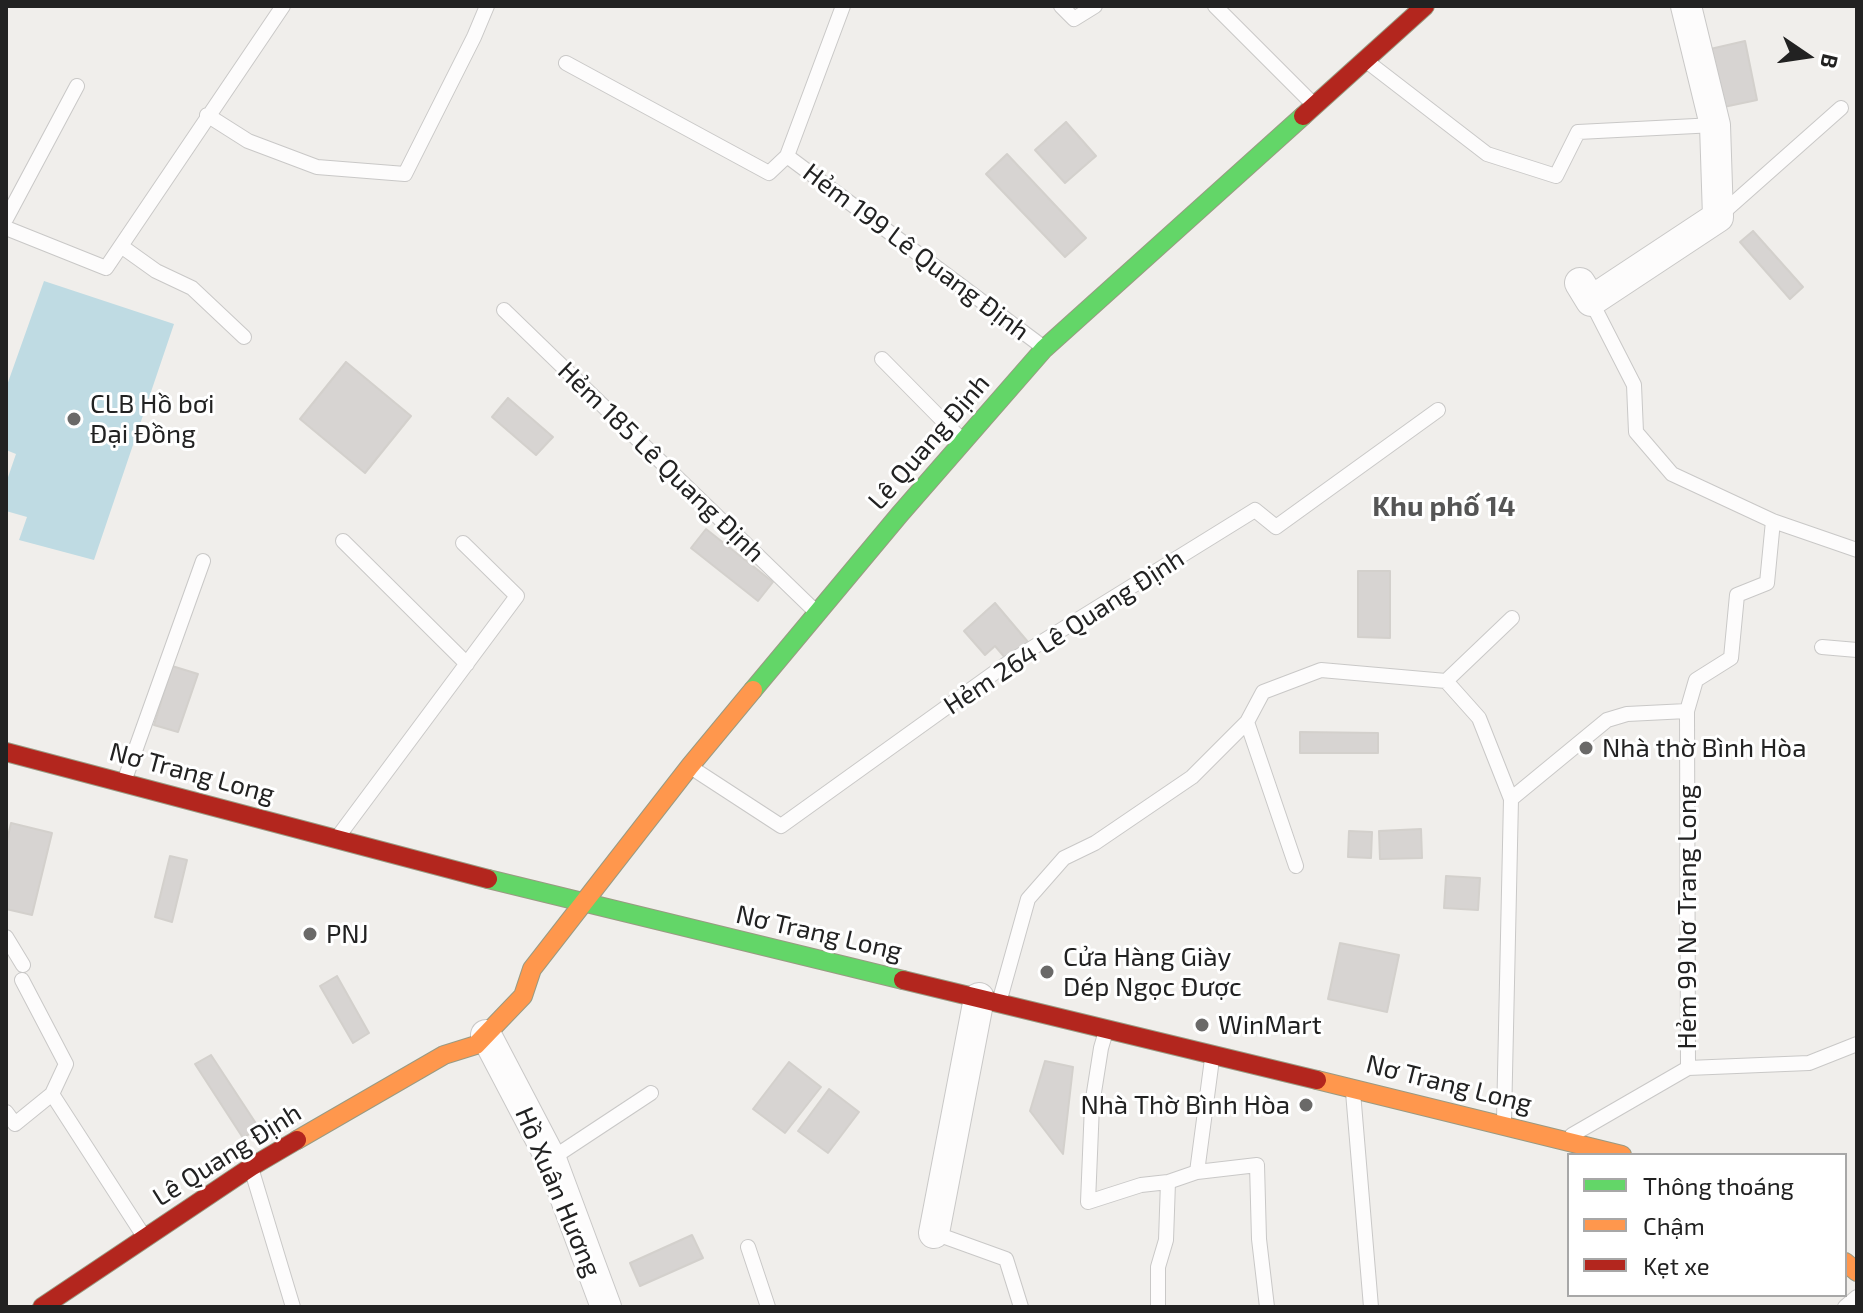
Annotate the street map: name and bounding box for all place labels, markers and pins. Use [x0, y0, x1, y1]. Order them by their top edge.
place label: CLB Hồ bơi Đại Đồng [90, 388, 214, 450]
marker: CLB Hồ bơi Đại Đồng [65, 410, 83, 428]
place label: Nhà thờ Bình Hòa [1602, 732, 1806, 764]
marker: Nhà thờ Bình Hòa [1577, 739, 1595, 757]
place label: PNJ [326, 918, 369, 950]
marker: PNJ [301, 925, 319, 943]
place label: Cửa Hàng Giày Dép Ngọc Được [1063, 941, 1242, 1002]
marker: Cửa Hàng Giày Dép Ngọc Được [1038, 963, 1056, 981]
place label: WinMart [1218, 1009, 1322, 1041]
marker: WinMart [1193, 1016, 1211, 1034]
place label: Nhà Thờ Bình Hòa [1080, 1089, 1290, 1121]
marker: Nhà Thờ Bình Hòa [1297, 1096, 1315, 1114]

